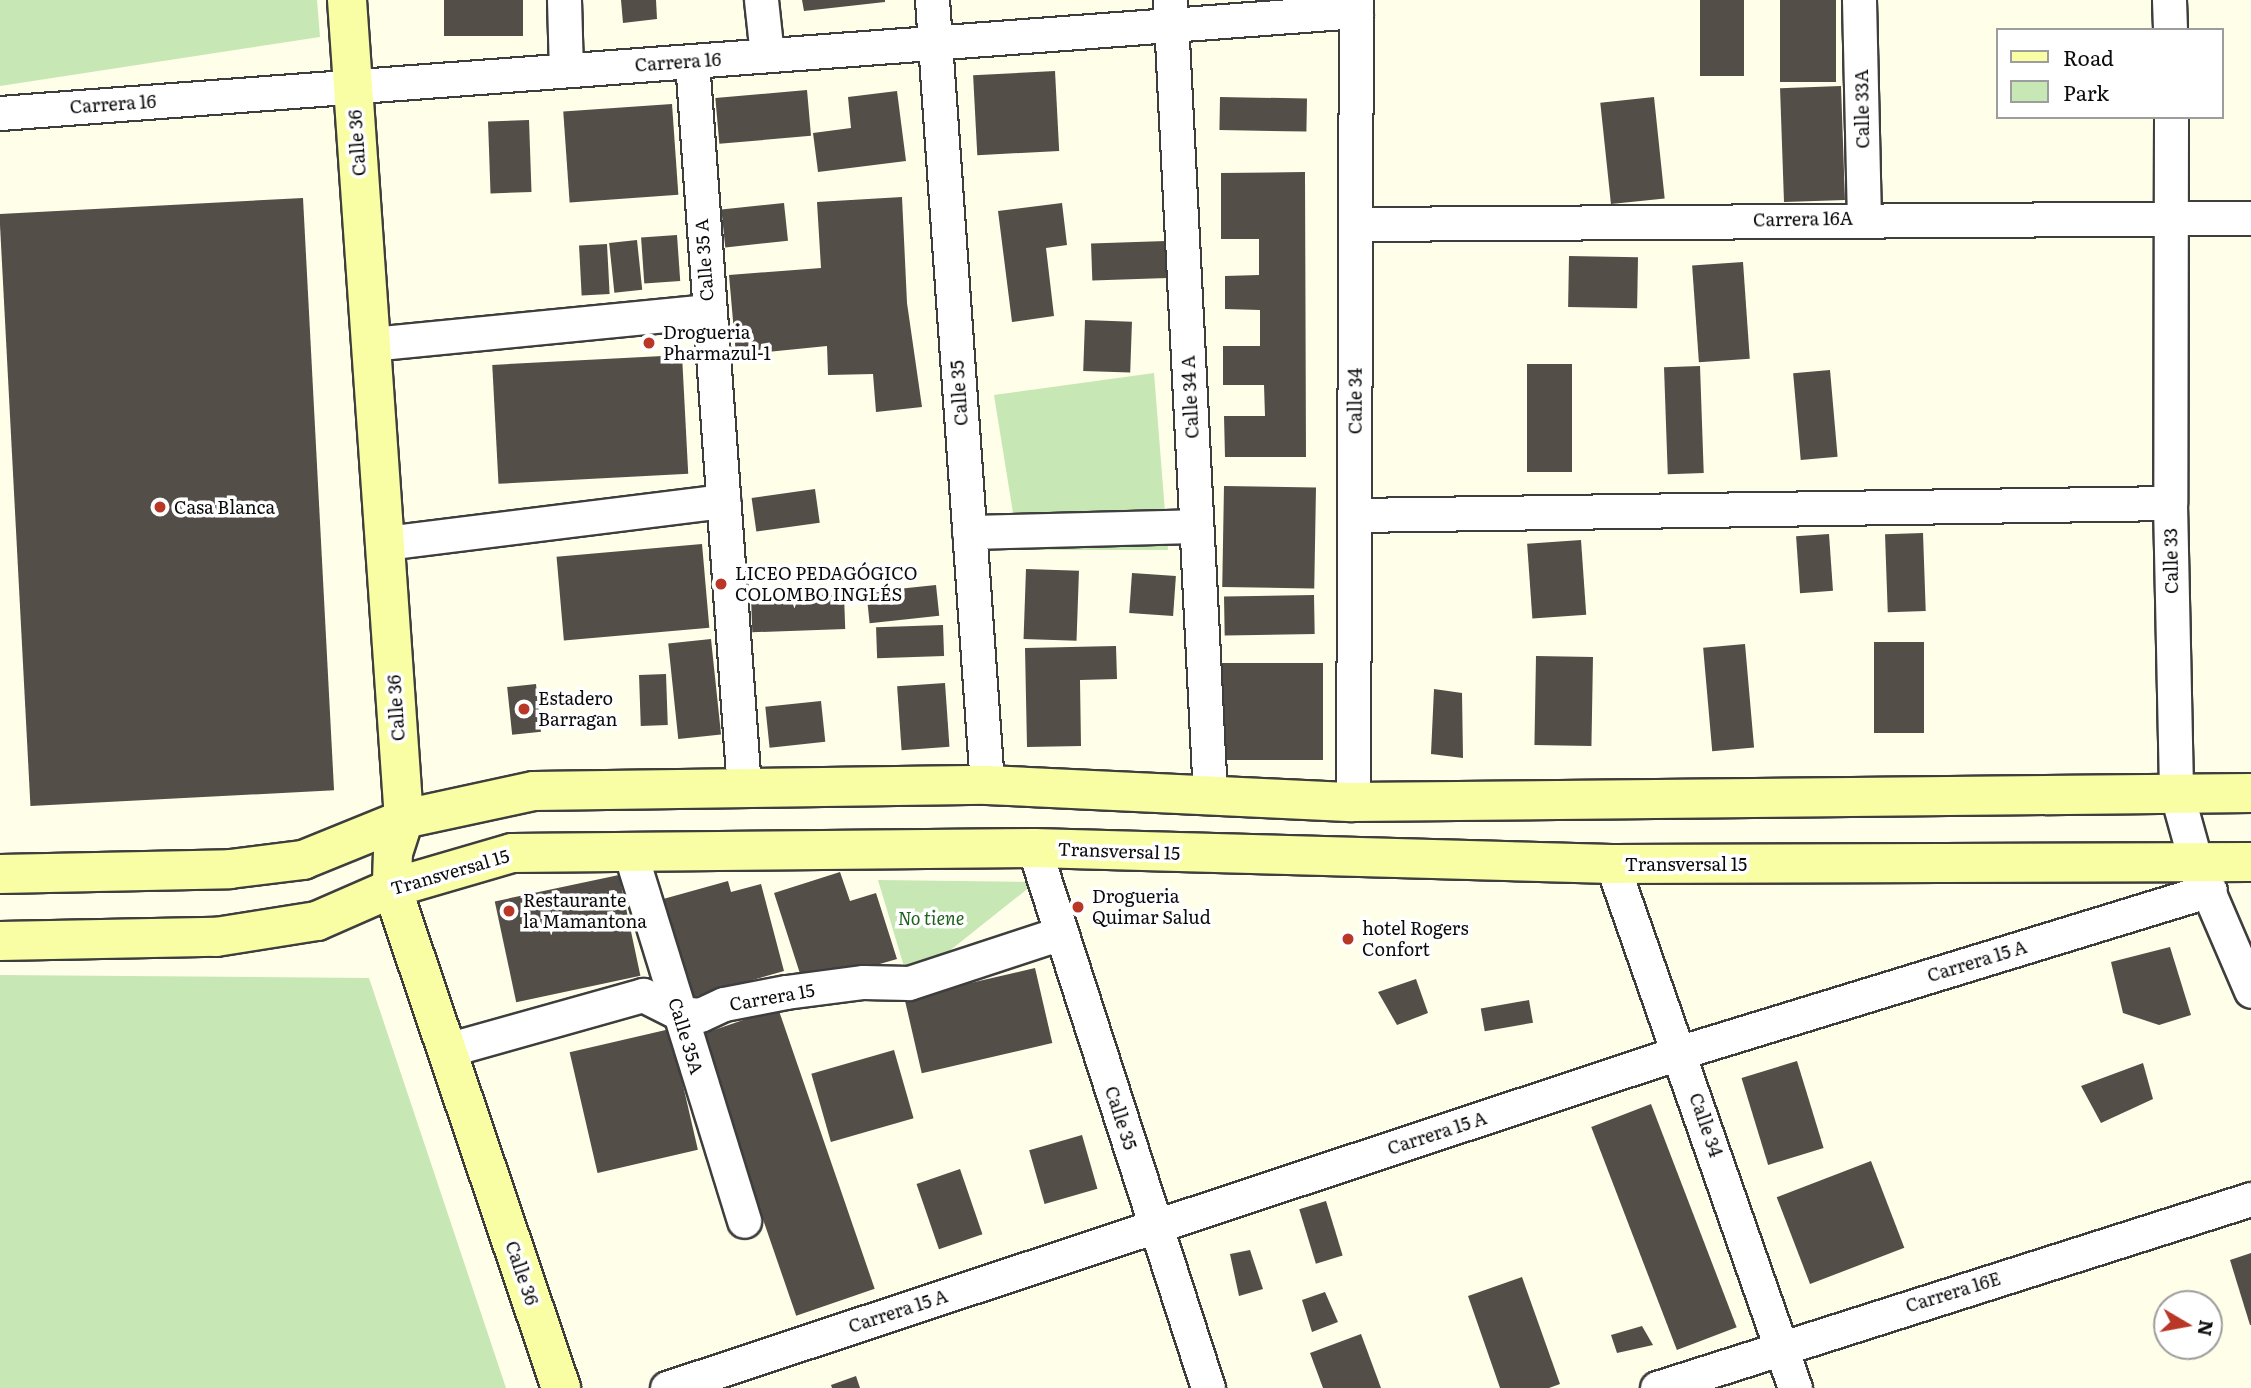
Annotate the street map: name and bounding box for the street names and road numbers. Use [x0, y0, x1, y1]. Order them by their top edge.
street label: Carrera 16 [634, 48, 722, 76]
street label: Calle 33A [1851, 69, 1873, 149]
street label: Carrera 16 [69, 90, 157, 118]
street label: Calle 36 [344, 109, 370, 177]
street label: Carrera 16A [1753, 207, 1853, 231]
street label: Calle 35 A [690, 218, 718, 302]
street label: Calle 34 A [1177, 355, 1203, 439]
street label: Calle 35 [946, 359, 972, 427]
street label: Calle 34 [1344, 368, 1366, 434]
street label: Calle 33 [2160, 528, 2182, 594]
street label: Calle 36 [383, 674, 409, 742]
street label: Transversal 15 [1057, 838, 1181, 864]
street label: Transversal 15 [388, 845, 512, 899]
street label: Transversal 15 [1625, 853, 1747, 875]
street label: Carrera 15 A [1925, 936, 2029, 986]
street label: Carrera 15 [728, 979, 816, 1015]
street label: Calle 35A [664, 995, 708, 1077]
street label: Calle 35 [1101, 1083, 1141, 1153]
street label: Calle 34 [1685, 1090, 1727, 1160]
street label: Carrera 15 A [1385, 1107, 1489, 1159]
street label: Calle 36 [501, 1238, 543, 1308]
street label: Carrera 16E [1903, 1267, 2003, 1317]
street label: Carrera 15 A [846, 1285, 950, 1337]

